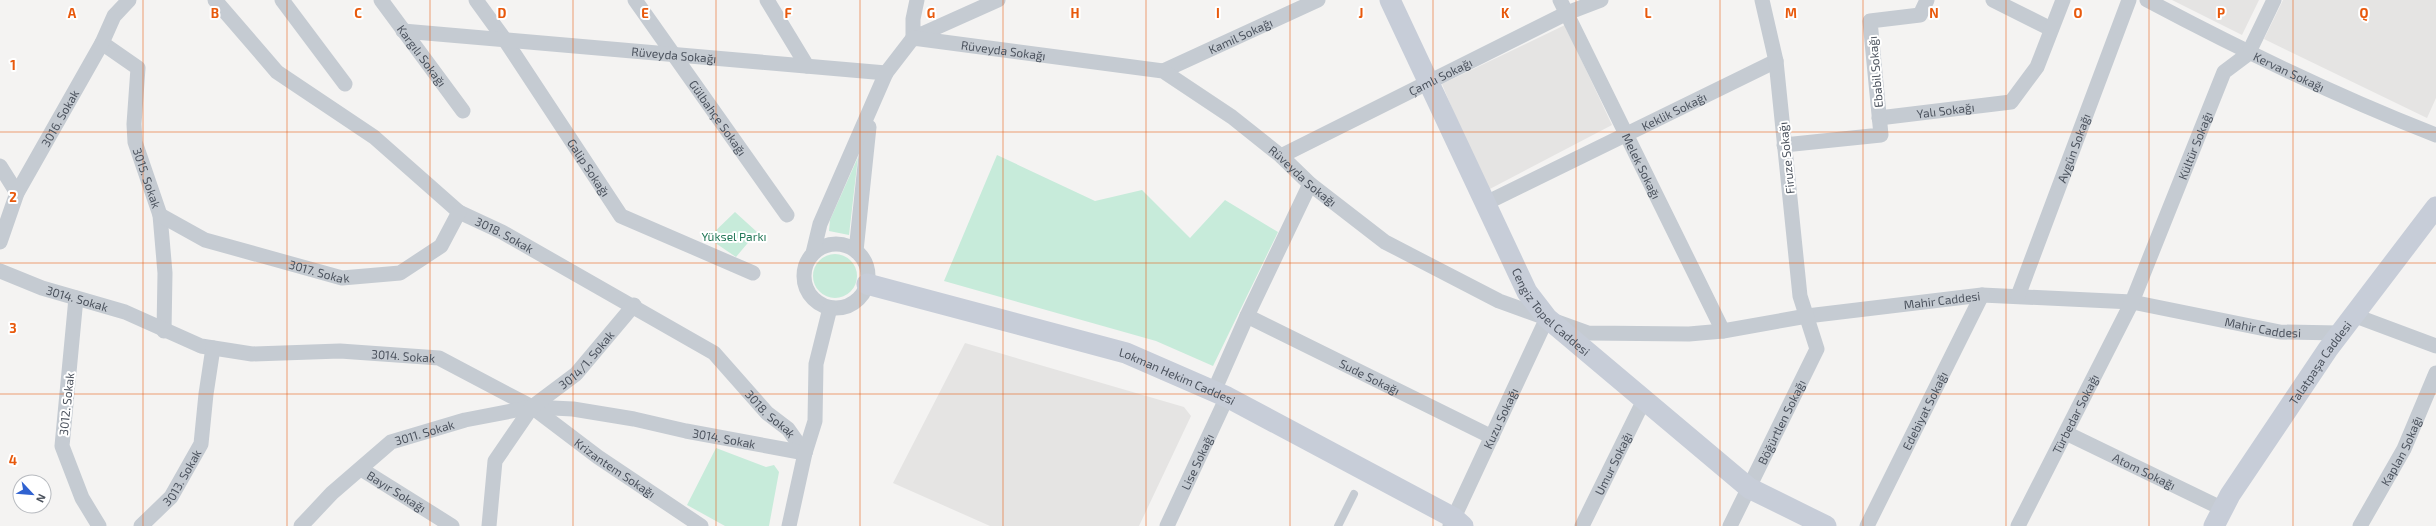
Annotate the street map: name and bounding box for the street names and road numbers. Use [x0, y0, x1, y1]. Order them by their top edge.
street label: Kamil Sokağı [1206, 15, 1275, 56]
street label: Kargılı Sokağı [395, 22, 449, 89]
street label: Ebabil Sokağı [1865, 36, 1885, 108]
street label: Rüveyda Sokağı [960, 37, 1047, 62]
street label: Rüveyda Sokağı [631, 44, 717, 65]
street label: Kervan Sokağı [2251, 49, 2327, 94]
street label: Çamlı Sokağı [1406, 55, 1474, 99]
street label: Gülbahçe Sokağı [687, 77, 750, 158]
street label: 3016. Sokak [38, 87, 81, 149]
street label: Keklik Sokağı [1639, 89, 1709, 133]
street label: Yalı Sokağı [1916, 99, 1975, 120]
street label: Kültür Sokağı [2175, 109, 2215, 181]
street label: Aygün Sokağı [2054, 112, 2093, 185]
street label: Firuze Sokağı [1775, 121, 1797, 195]
street label: Melek Sokağı [1620, 131, 1664, 201]
street label: Galip Sokağı [565, 136, 613, 199]
street label: Rüveyda Sokağı [1266, 142, 1339, 209]
street label: 3015. Sokak [130, 146, 164, 210]
street label: 3018. Sokak [473, 214, 536, 256]
street label: 3017. Sokak [287, 257, 350, 285]
street label: Cengiz Topel Caddesi [1510, 265, 1593, 358]
street label: 3014. Sokak [45, 283, 110, 314]
street label: Mahir Caddesi [1903, 288, 1981, 311]
street label: Mahir Caddesi [2224, 314, 2301, 339]
street label: Talatpaşa Caddesi [2286, 318, 2354, 407]
street label: 3014/1. Sokak [556, 328, 617, 392]
street label: Lokman Hekim Caddesi [1118, 344, 1238, 407]
street label: 3014. Sokak [371, 346, 436, 365]
street label: Sude Sokağı [1337, 356, 1402, 397]
street label: Edebiyat Sokağı [1899, 369, 1950, 452]
street label: 3012. Sokak [56, 372, 76, 436]
street label: Türbedar Sokağı [2049, 372, 2101, 456]
street label: Böğürtlen Sokağı [1754, 377, 1808, 467]
street label: Kuzu Sokağı [1480, 386, 1520, 451]
street label: 3018. Sokak [743, 387, 799, 440]
street label: Kaplan Sokağı [2378, 414, 2424, 488]
street label: 3011. Sokak [393, 417, 456, 448]
street label: 3014. Sokak [691, 425, 757, 451]
street label: Umur Sokağı [1591, 429, 1634, 497]
street label: Lise Sokağı [1178, 431, 1216, 492]
street label: Krizantem Sokağı [572, 435, 658, 500]
street label: 3013. Sokak [159, 447, 204, 509]
street label: Atom Sokağı [2111, 450, 2178, 492]
street label: Bayır Sokağı [365, 468, 429, 515]

